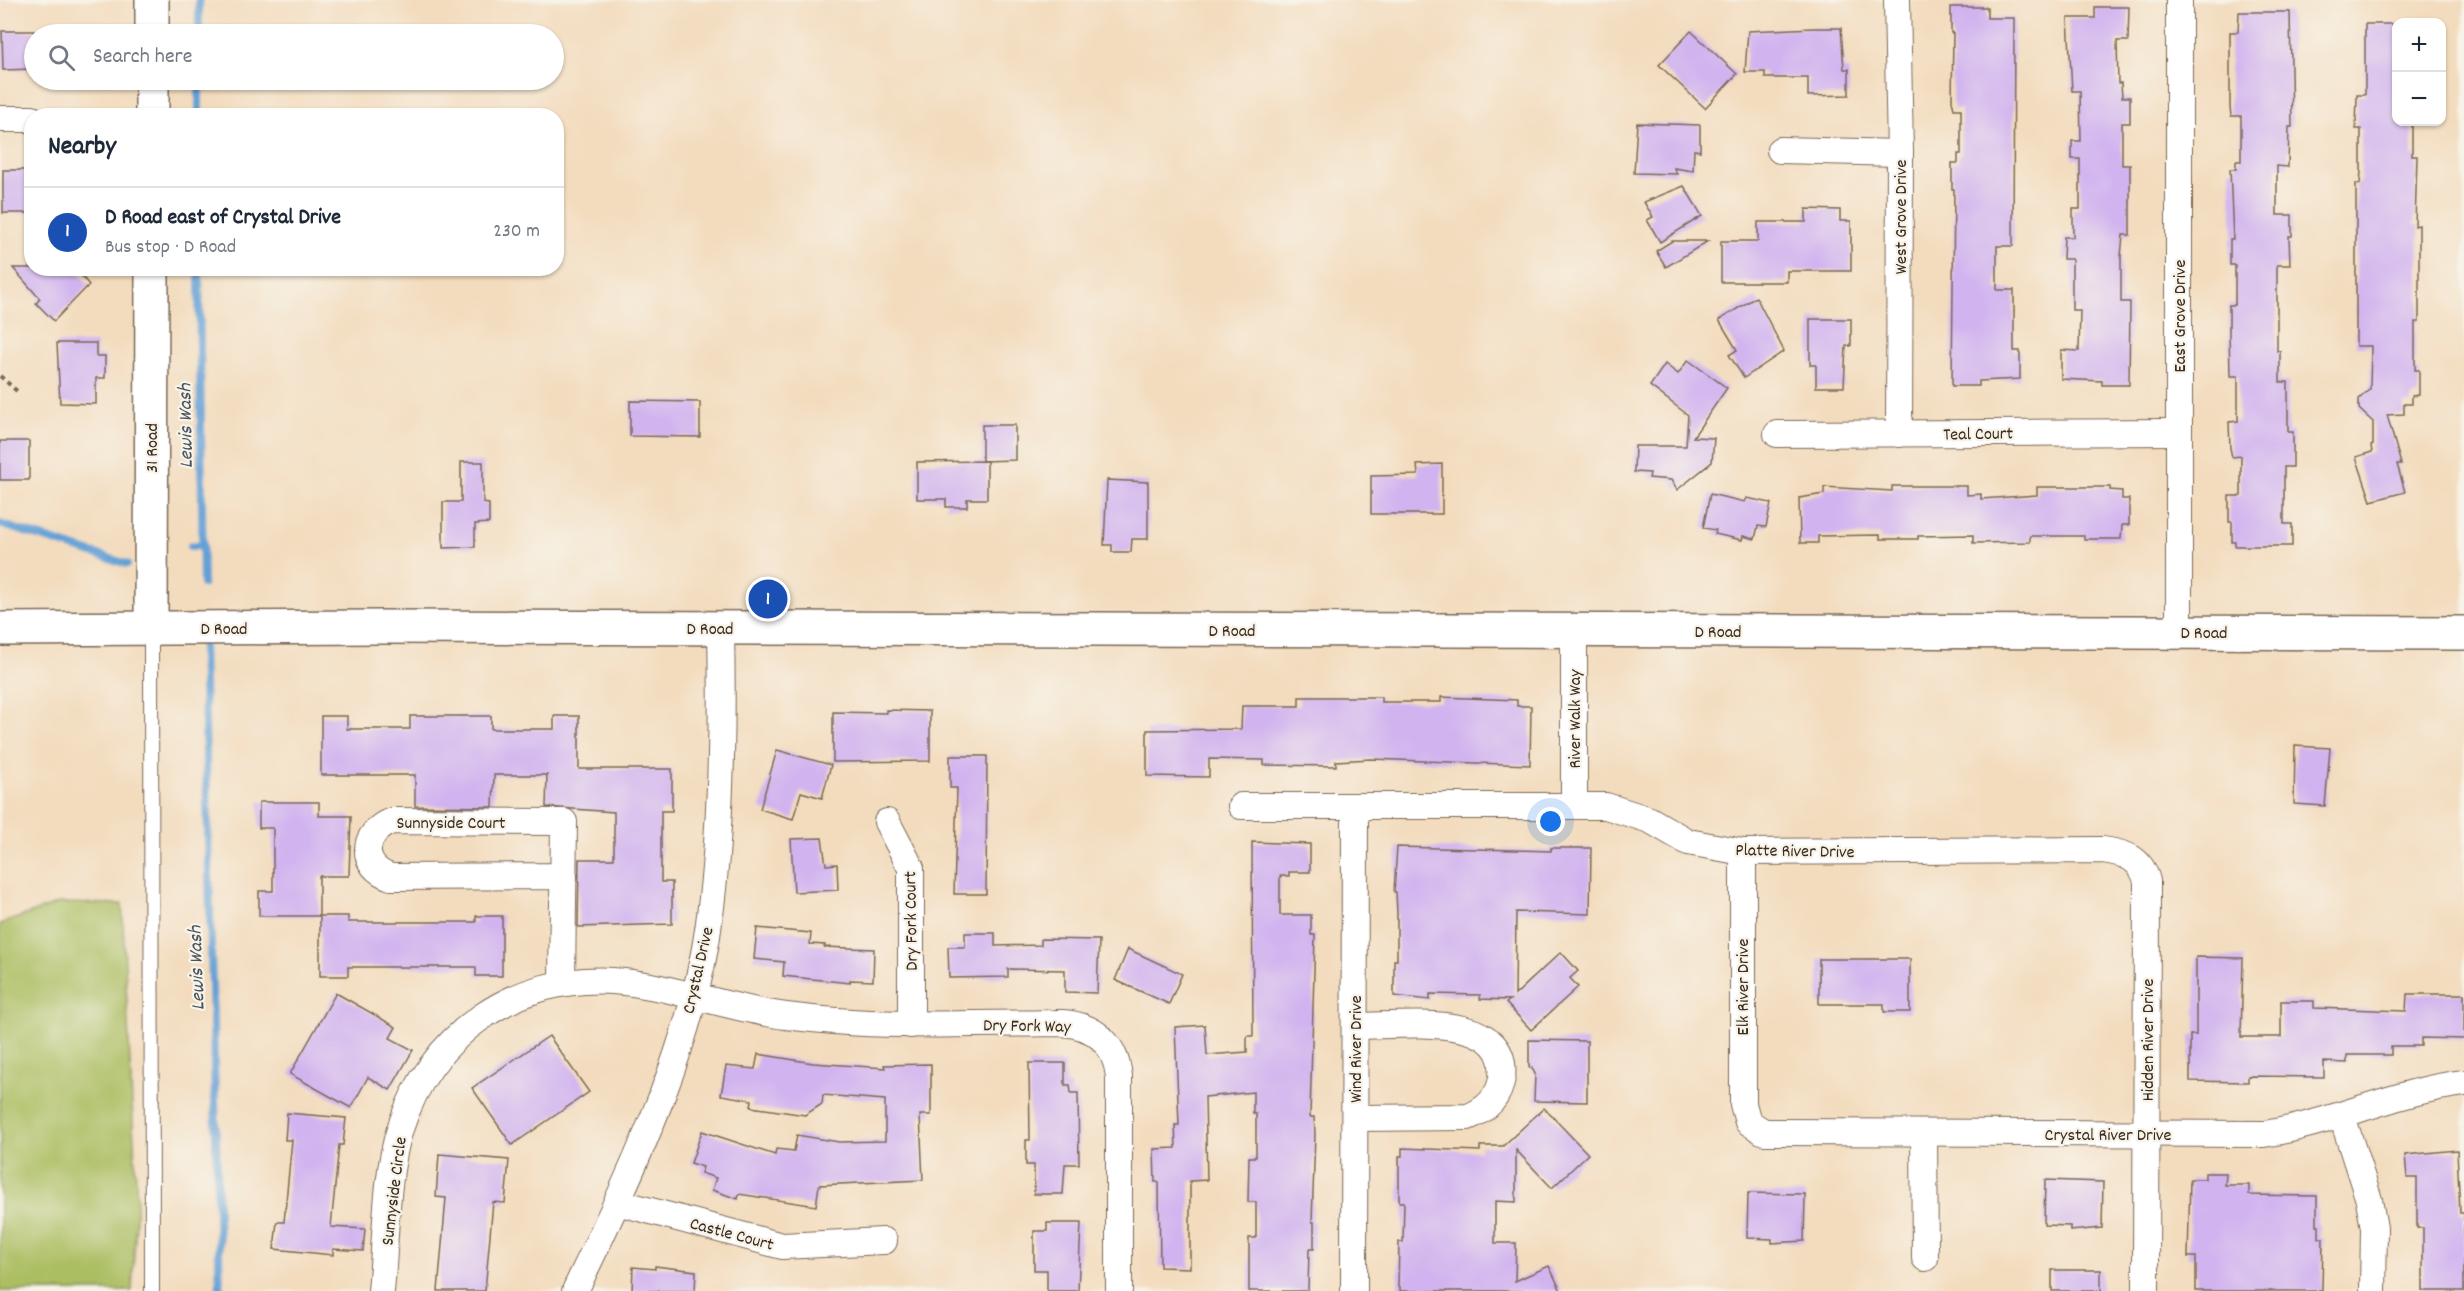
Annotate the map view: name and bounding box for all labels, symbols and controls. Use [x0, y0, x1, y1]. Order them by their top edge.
map controls [2392, 18, 2446, 126]
button: + [2392, 18, 2446, 72]
search box [24, 24, 564, 90]
icon: search [45, 41, 78, 74]
text: Search here [93, 42, 192, 73]
button: − [2392, 72, 2446, 126]
text: Nearby [48, 129, 116, 166]
street label: West Grove Drive [1890, 160, 1915, 274]
text: D Road east of Crystal Drive [105, 203, 341, 234]
text: 1 [65, 218, 70, 246]
text: 230 m [493, 218, 540, 246]
text: Bus stop · D Road [105, 234, 236, 262]
street label: East Grove Drive [2169, 259, 2194, 372]
water label: Lewis Wash [172, 382, 202, 469]
street label: Teal Court [1943, 422, 2014, 449]
street label: 31 Road [141, 423, 166, 473]
pin: 1 [748, 576, 788, 622]
street label: D Road [200, 618, 248, 643]
street label: D Road [686, 618, 734, 643]
street label: D Road [1208, 620, 1256, 645]
street label: D Road [1694, 621, 1742, 646]
street label: D Road [2180, 622, 2228, 647]
street label: River Walk Way [1564, 669, 1589, 768]
your location [1536, 807, 1565, 836]
street label: Sunnyside Court [397, 812, 506, 837]
street label: Platte River Drive [1735, 839, 1855, 866]
street label: Dry Fork Court [899, 871, 926, 971]
water label: Lewis Wash [182, 924, 213, 1011]
street label: Crystal Drive [677, 925, 722, 1017]
street label: Elk River Drive [1732, 938, 1757, 1035]
street label: Hidden River Drive [2137, 979, 2162, 1101]
street label: Wind River Drive [1345, 995, 1370, 1103]
street label: Dry Fork Way [983, 1014, 1072, 1041]
street label: Crystal River Drive [2045, 1124, 2172, 1149]
street label: Sunnyside Circle [376, 1135, 415, 1247]
street label: Castle Court [687, 1212, 776, 1259]

